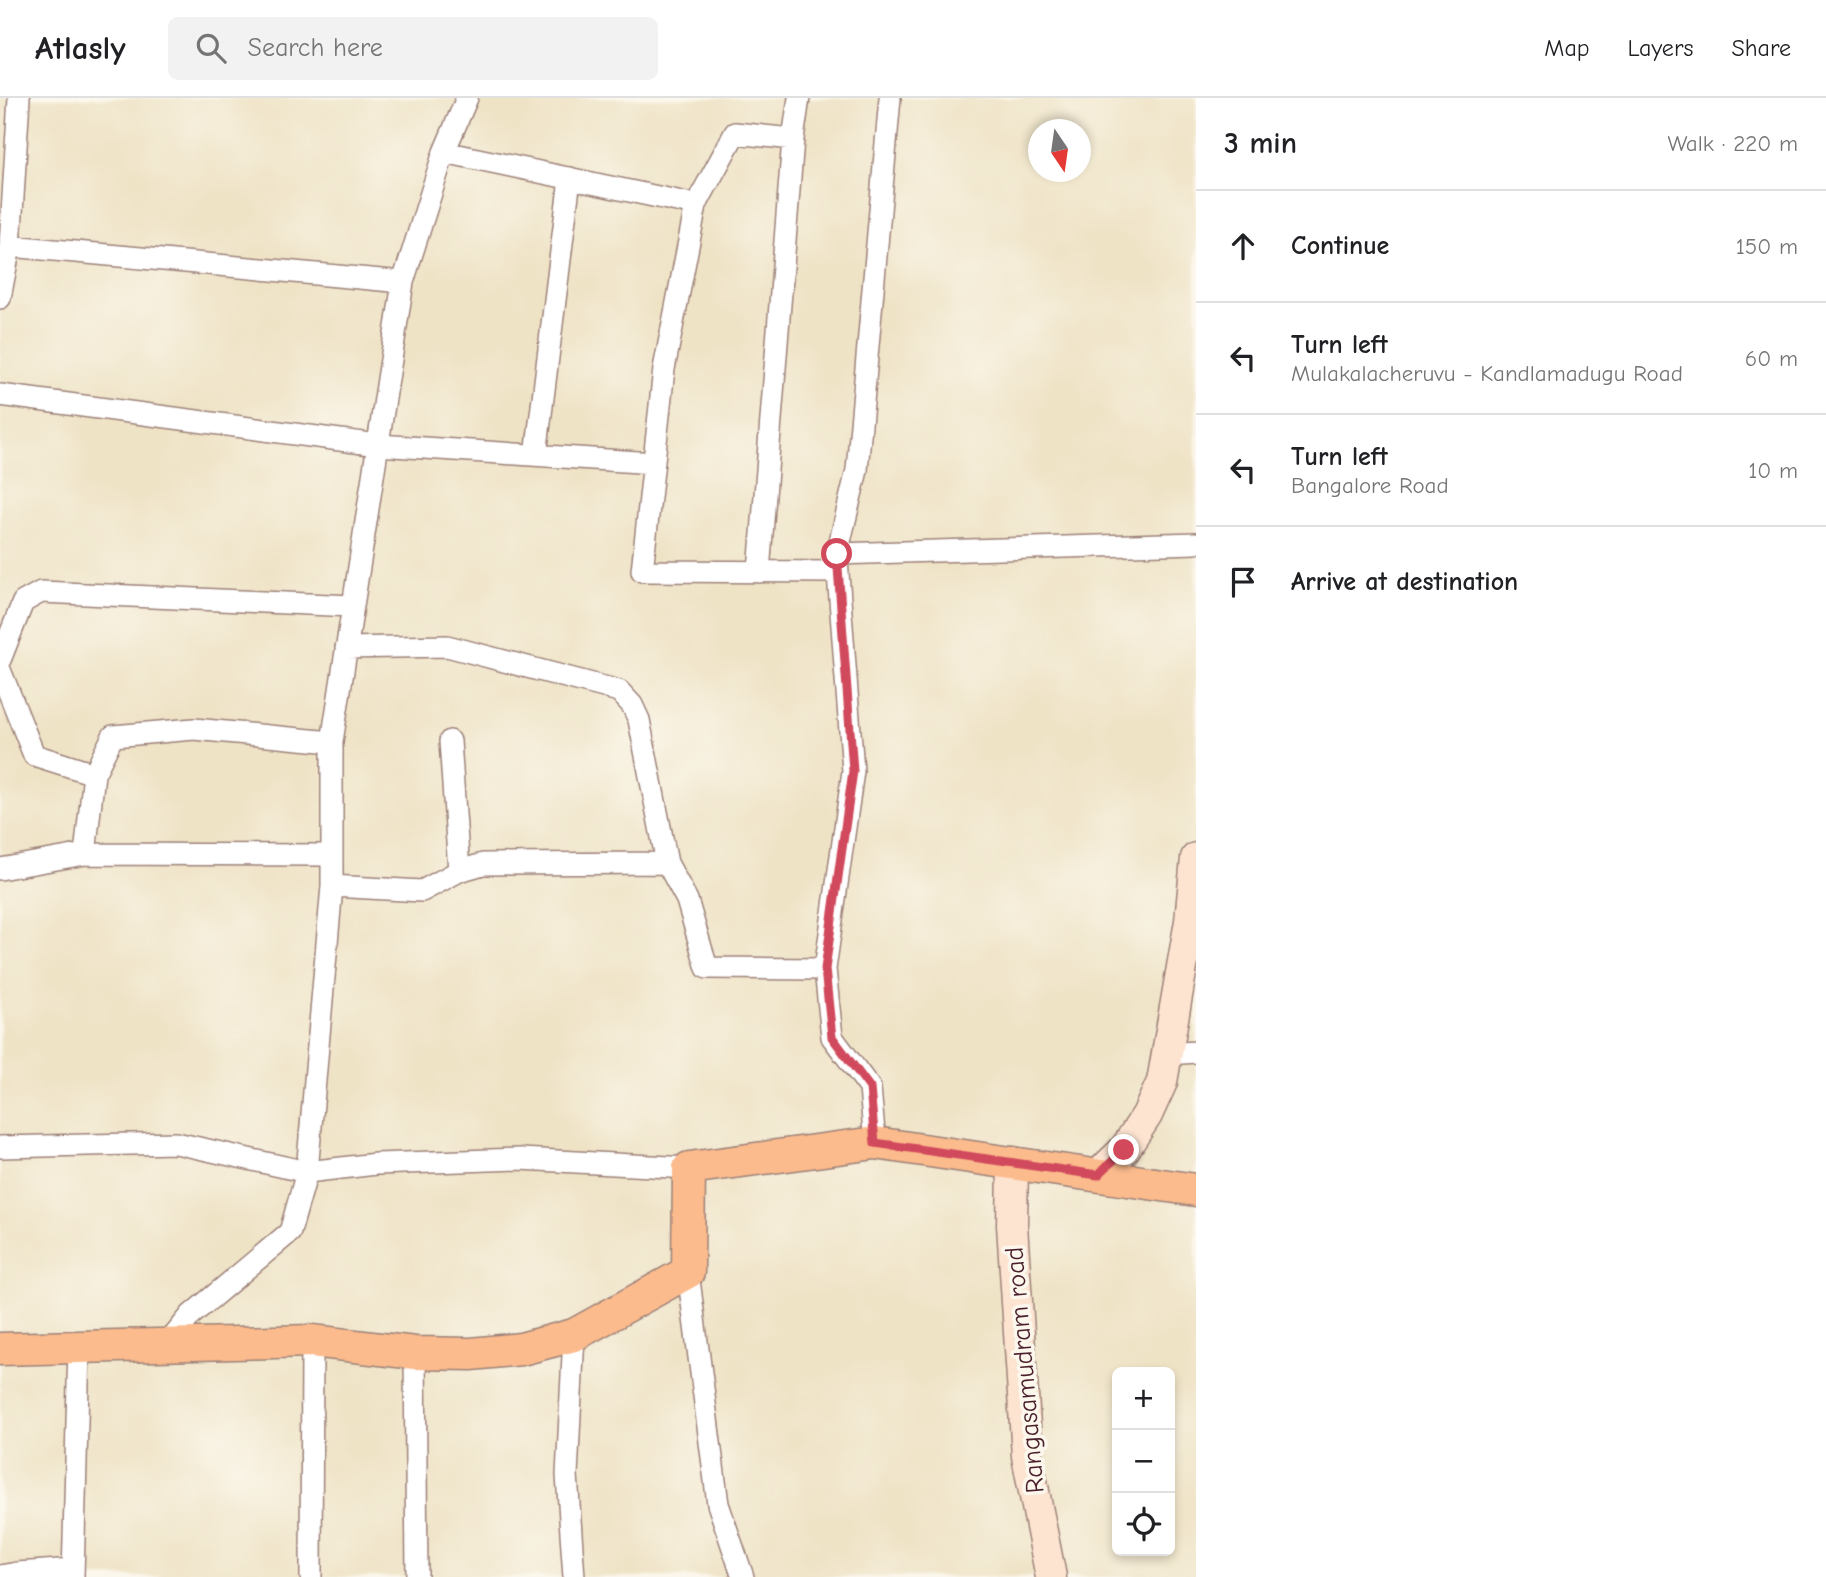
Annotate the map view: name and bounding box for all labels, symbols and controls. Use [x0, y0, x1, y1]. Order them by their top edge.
search box [168, 17, 658, 80]
text: Atlasly [35, 29, 126, 67]
icon: search [192, 29, 230, 67]
text: Search here [248, 33, 383, 63]
text: Map [1544, 34, 1590, 62]
text: Layers [1628, 34, 1693, 62]
text: Share [1731, 34, 1791, 62]
north arrow [1028, 119, 1091, 182]
text: 3 min [1224, 126, 1297, 161]
text: Walk · 220 m [1667, 130, 1798, 157]
icon: ahead [1224, 227, 1262, 265]
text: Continue [1291, 231, 1389, 261]
text: 150 m [1736, 233, 1798, 260]
text: Turn left [1291, 330, 1388, 360]
icon: left [1224, 339, 1262, 377]
text: 60 m [1745, 345, 1798, 372]
text: Mulakalacheruvu - Kandlamadugu Road [1291, 360, 1683, 387]
text: Turn left [1291, 442, 1388, 472]
icon: left [1224, 451, 1262, 489]
text: 10 m [1748, 457, 1798, 484]
text: Bangalore Road [1291, 472, 1449, 499]
route start [821, 538, 852, 569]
icon: arrive [1224, 563, 1262, 601]
text: Arrive at destination [1291, 567, 1518, 597]
route end [1108, 1134, 1139, 1165]
street label: Rangasamudram road [999, 1246, 1051, 1494]
map controls [1112, 1367, 1175, 1556]
button: + [1112, 1367, 1175, 1430]
button: − [1112, 1430, 1175, 1493]
button: locate [1112, 1493, 1175, 1556]

